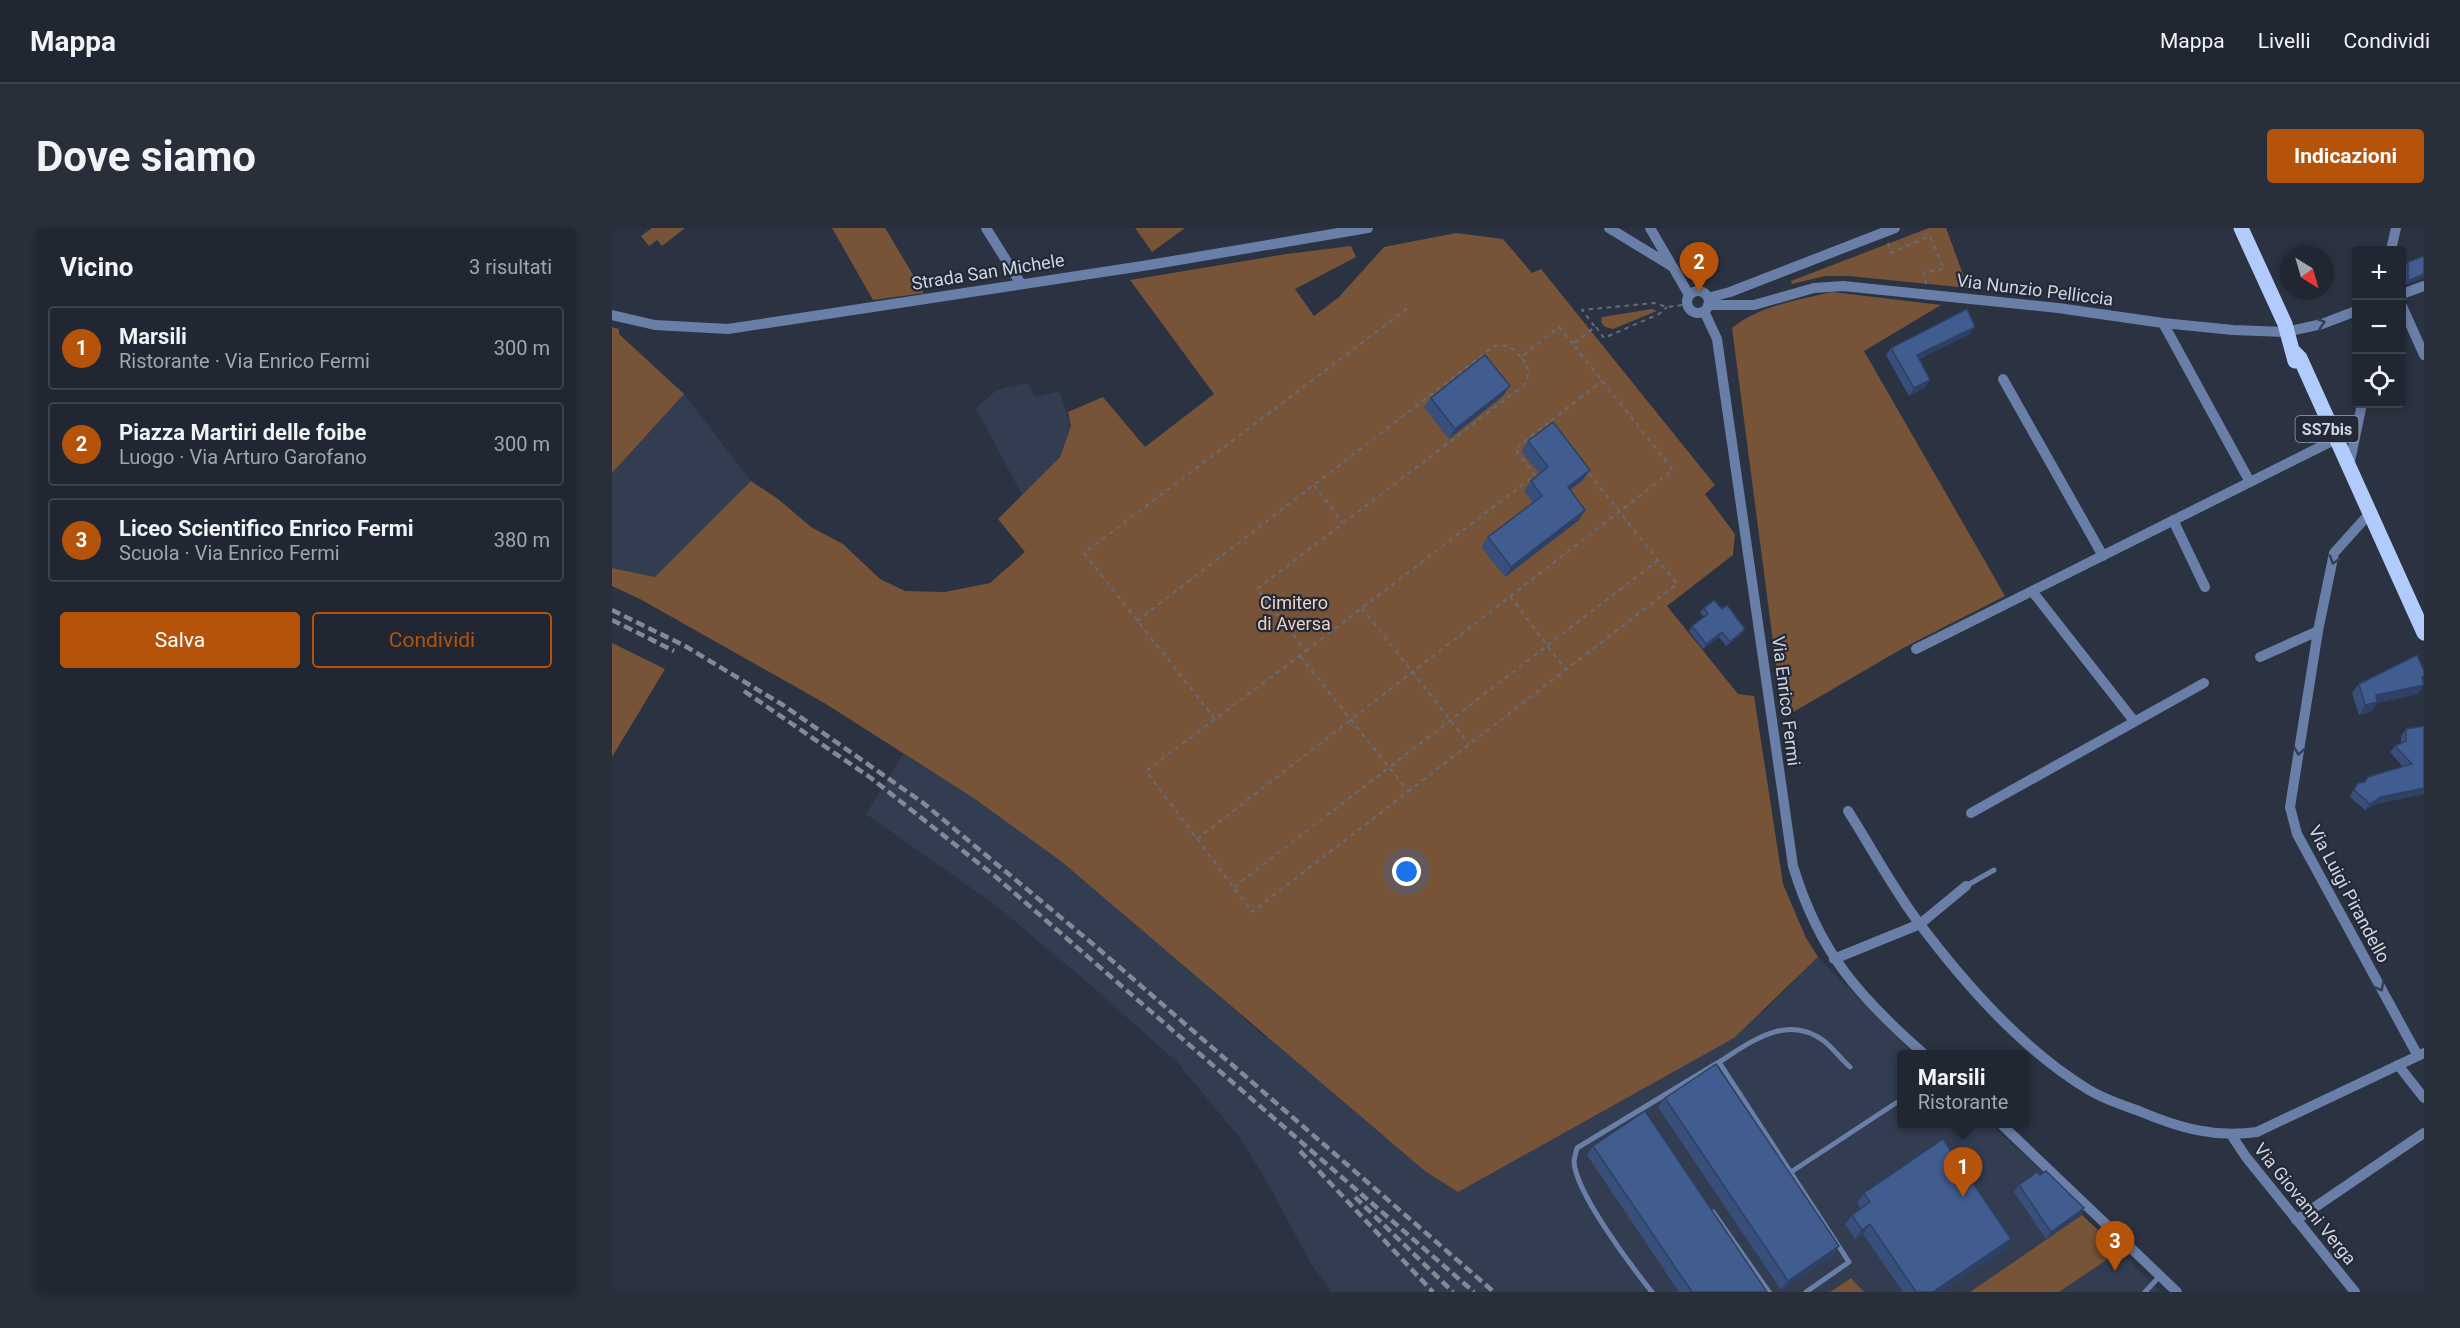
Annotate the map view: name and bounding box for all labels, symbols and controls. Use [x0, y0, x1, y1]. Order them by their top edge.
text: Mappa [30, 25, 116, 58]
text: Mappa [2160, 29, 2225, 53]
text: Livelli [2258, 29, 2311, 53]
text: Condividi [2344, 29, 2430, 53]
button: Indicazioni [2267, 129, 2424, 183]
text: Dove siamo [36, 132, 256, 181]
pin: 2 [1680, 242, 1718, 292]
north arrow [2280, 246, 2334, 300]
map controls [2352, 246, 2406, 408]
button: + [2352, 246, 2406, 300]
street label: Strada San Michele [910, 249, 1066, 294]
text: Vicino [60, 252, 134, 282]
text: 3 risultati [469, 255, 552, 279]
street label: Via Nunzio Pelliccia [1955, 269, 2115, 310]
button: − [2352, 300, 2406, 354]
one-way arrow [2316, 318, 2326, 330]
text: Marsili [119, 324, 187, 349]
text: 1 [76, 336, 87, 360]
text: 300 m [494, 336, 550, 360]
text: Ristorante · Via Enrico Fermi [119, 349, 370, 373]
button: locate [2352, 354, 2406, 408]
road number: SS7bis [2296, 416, 2358, 442]
text: Piazza Martiri delle foibe [119, 420, 366, 445]
text: 2 [76, 432, 87, 456]
text: 300 m [494, 432, 550, 456]
text: Luogo · Via Arturo Garofano [119, 445, 367, 469]
text: Liceo Scientifico Enrico Fermi [119, 516, 414, 541]
text: 3 [76, 528, 87, 552]
text: 380 m [494, 528, 550, 552]
text: Scuola · Via Enrico Fermi [119, 541, 340, 565]
one-way arrow [2329, 554, 2341, 565]
park label: Cimitero di Aversa [1257, 592, 1331, 634]
button: Salva [60, 612, 300, 668]
button: Condividi [312, 612, 552, 668]
street label: Via Enrico Fermi [1768, 635, 1805, 767]
one-way arrow [2293, 747, 2305, 756]
street label: Via Luigi Pirandello [2304, 821, 2395, 966]
your location [1392, 857, 1421, 886]
one-way arrow [2373, 980, 2384, 991]
popup [1897, 1050, 2029, 1128]
text: Marsili [1918, 1065, 1985, 1090]
text: Ristorante [1918, 1090, 2008, 1114]
street label: Via Giovanni Verga [2250, 1139, 2361, 1269]
pin: 1 [1944, 1148, 1982, 1197]
pin: 3 [2096, 1222, 2134, 1271]

